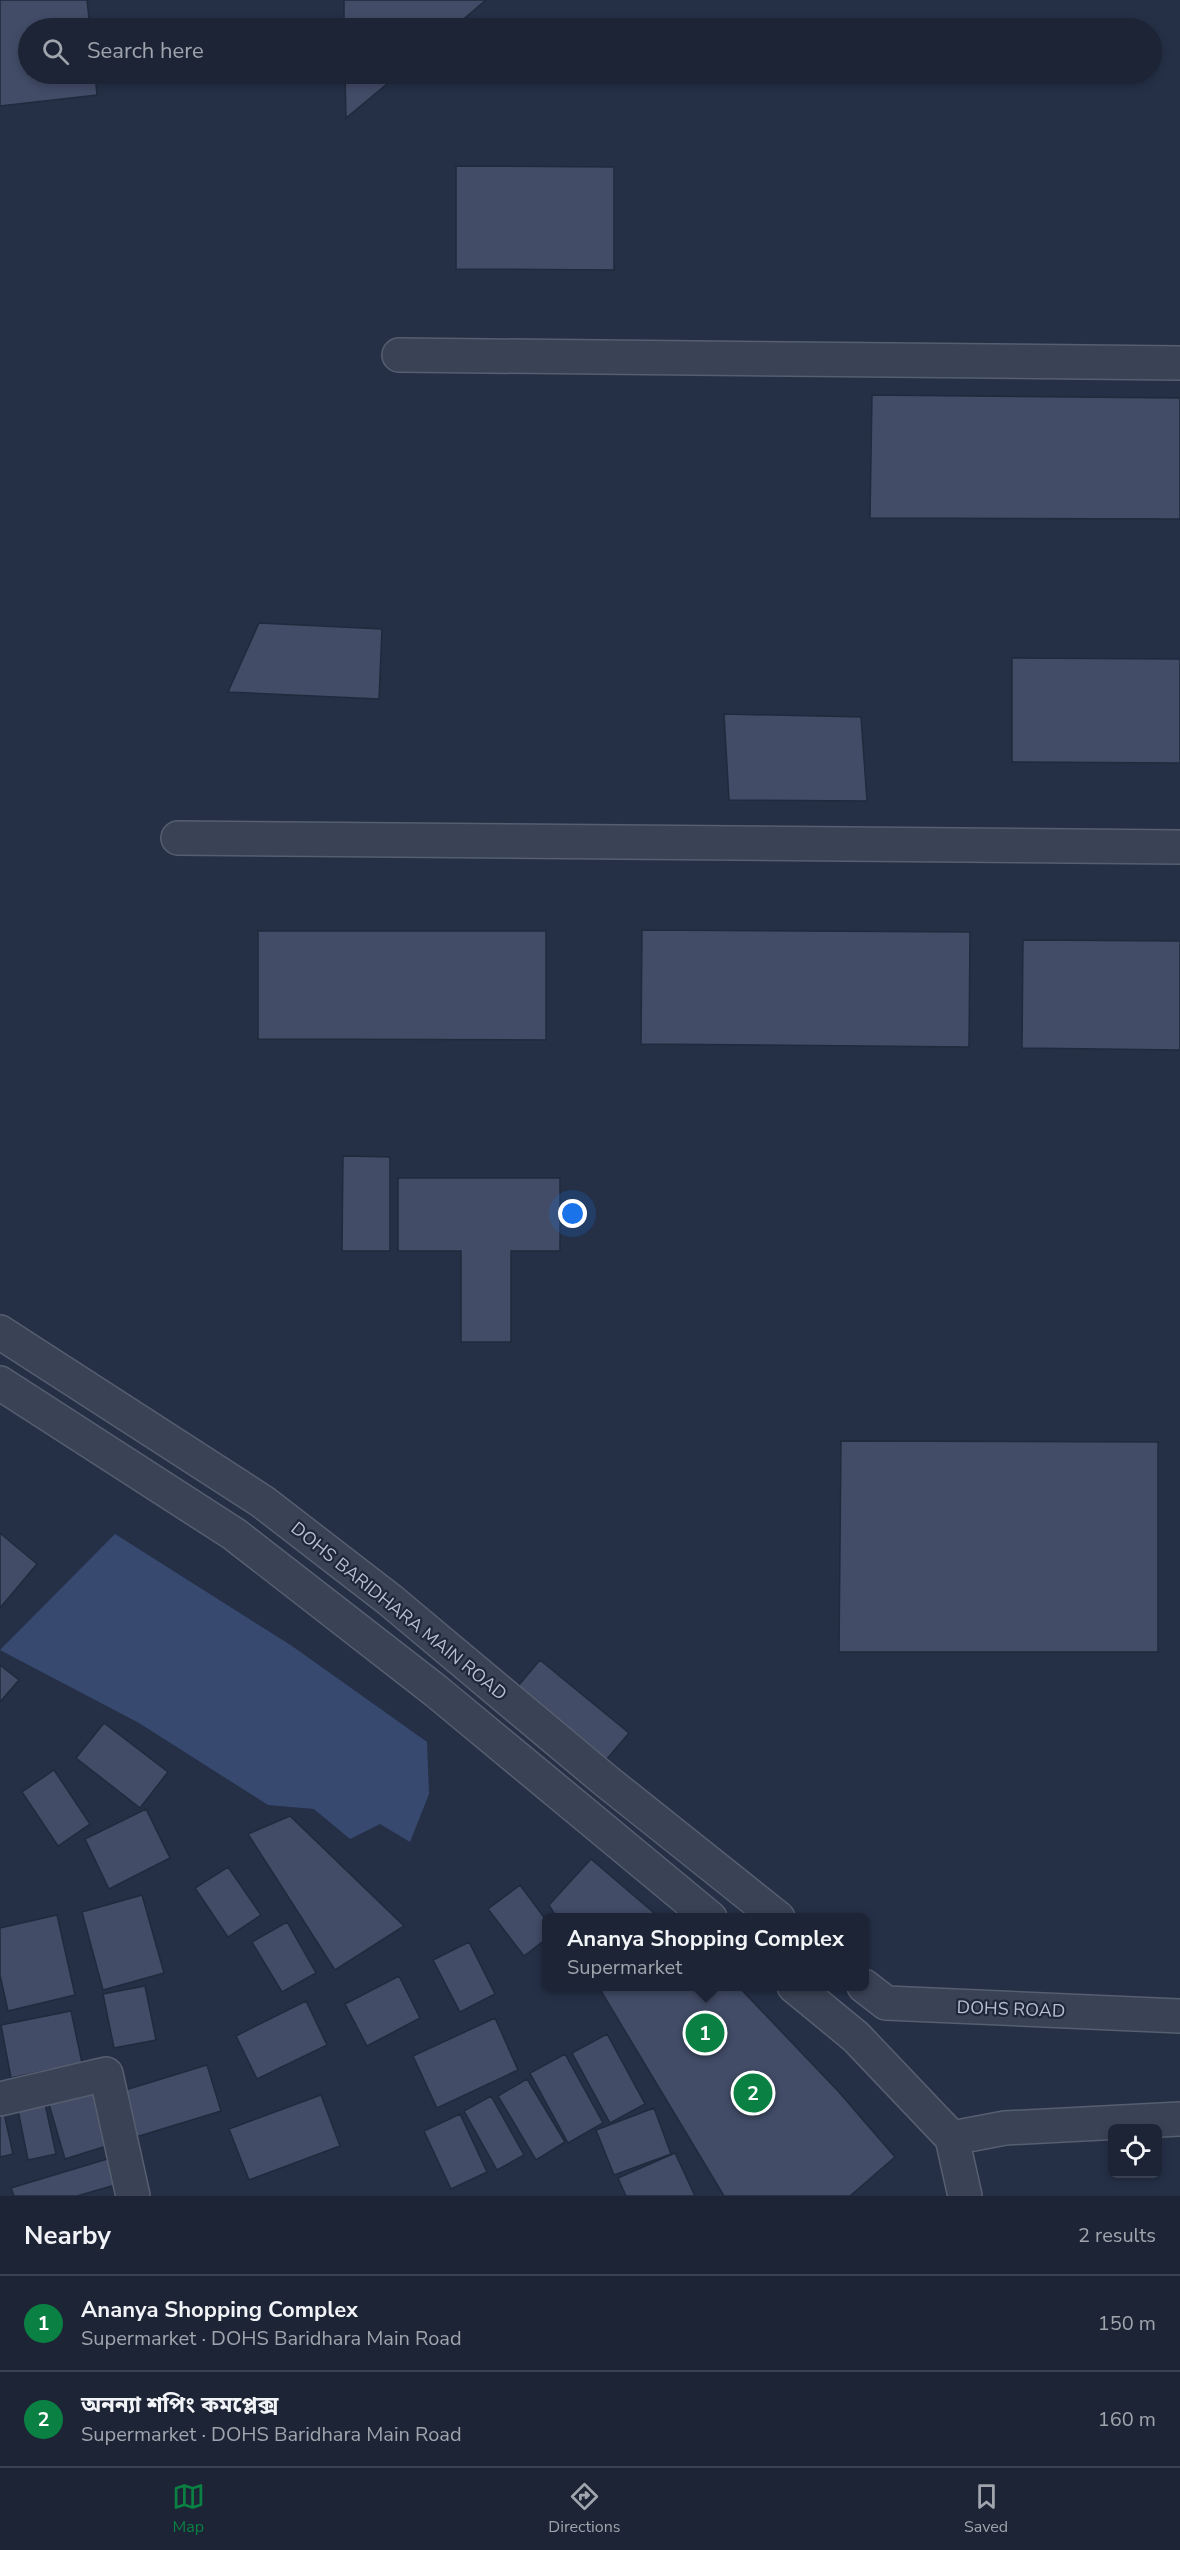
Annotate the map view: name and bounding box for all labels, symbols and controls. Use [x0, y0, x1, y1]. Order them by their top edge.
search box [18, 18, 1162, 84]
icon: search [39, 35, 72, 68]
text: Search here [87, 36, 204, 66]
your location [558, 1199, 587, 1228]
street label: DOHS BARIDHARA MAIN ROAD [286, 1516, 512, 1706]
popup [542, 1913, 869, 1991]
text: Ananya Shopping Complex [567, 1924, 844, 1954]
text: Supermarket [567, 1954, 682, 1981]
street label: DOHS ROAD [956, 1995, 1066, 2023]
pin: 1 [686, 2010, 724, 2056]
pin: 2 [734, 2070, 772, 2116]
map controls [1108, 2124, 1162, 2178]
button: locate [1108, 2124, 1162, 2178]
text: Nearby [24, 2218, 111, 2253]
text: 2 results [1078, 2222, 1156, 2249]
text: Ananya Shopping Complex [81, 2295, 358, 2325]
text: 1 [38, 2310, 50, 2337]
text: 150 m [1098, 2310, 1156, 2337]
text: Supermarket · DOHS Baridhara Main Road [81, 2325, 462, 2352]
text: অনন্যা শপিং কমপ্লেক্স [81, 2390, 278, 2420]
text: 2 [38, 2406, 50, 2433]
text: 160 m [1098, 2406, 1156, 2433]
text: Supermarket · DOHS Baridhara Main Road [81, 2421, 462, 2448]
tab: Map [172, 2480, 205, 2538]
tab: Directions [548, 2480, 620, 2538]
tab: Saved [964, 2480, 1008, 2538]

